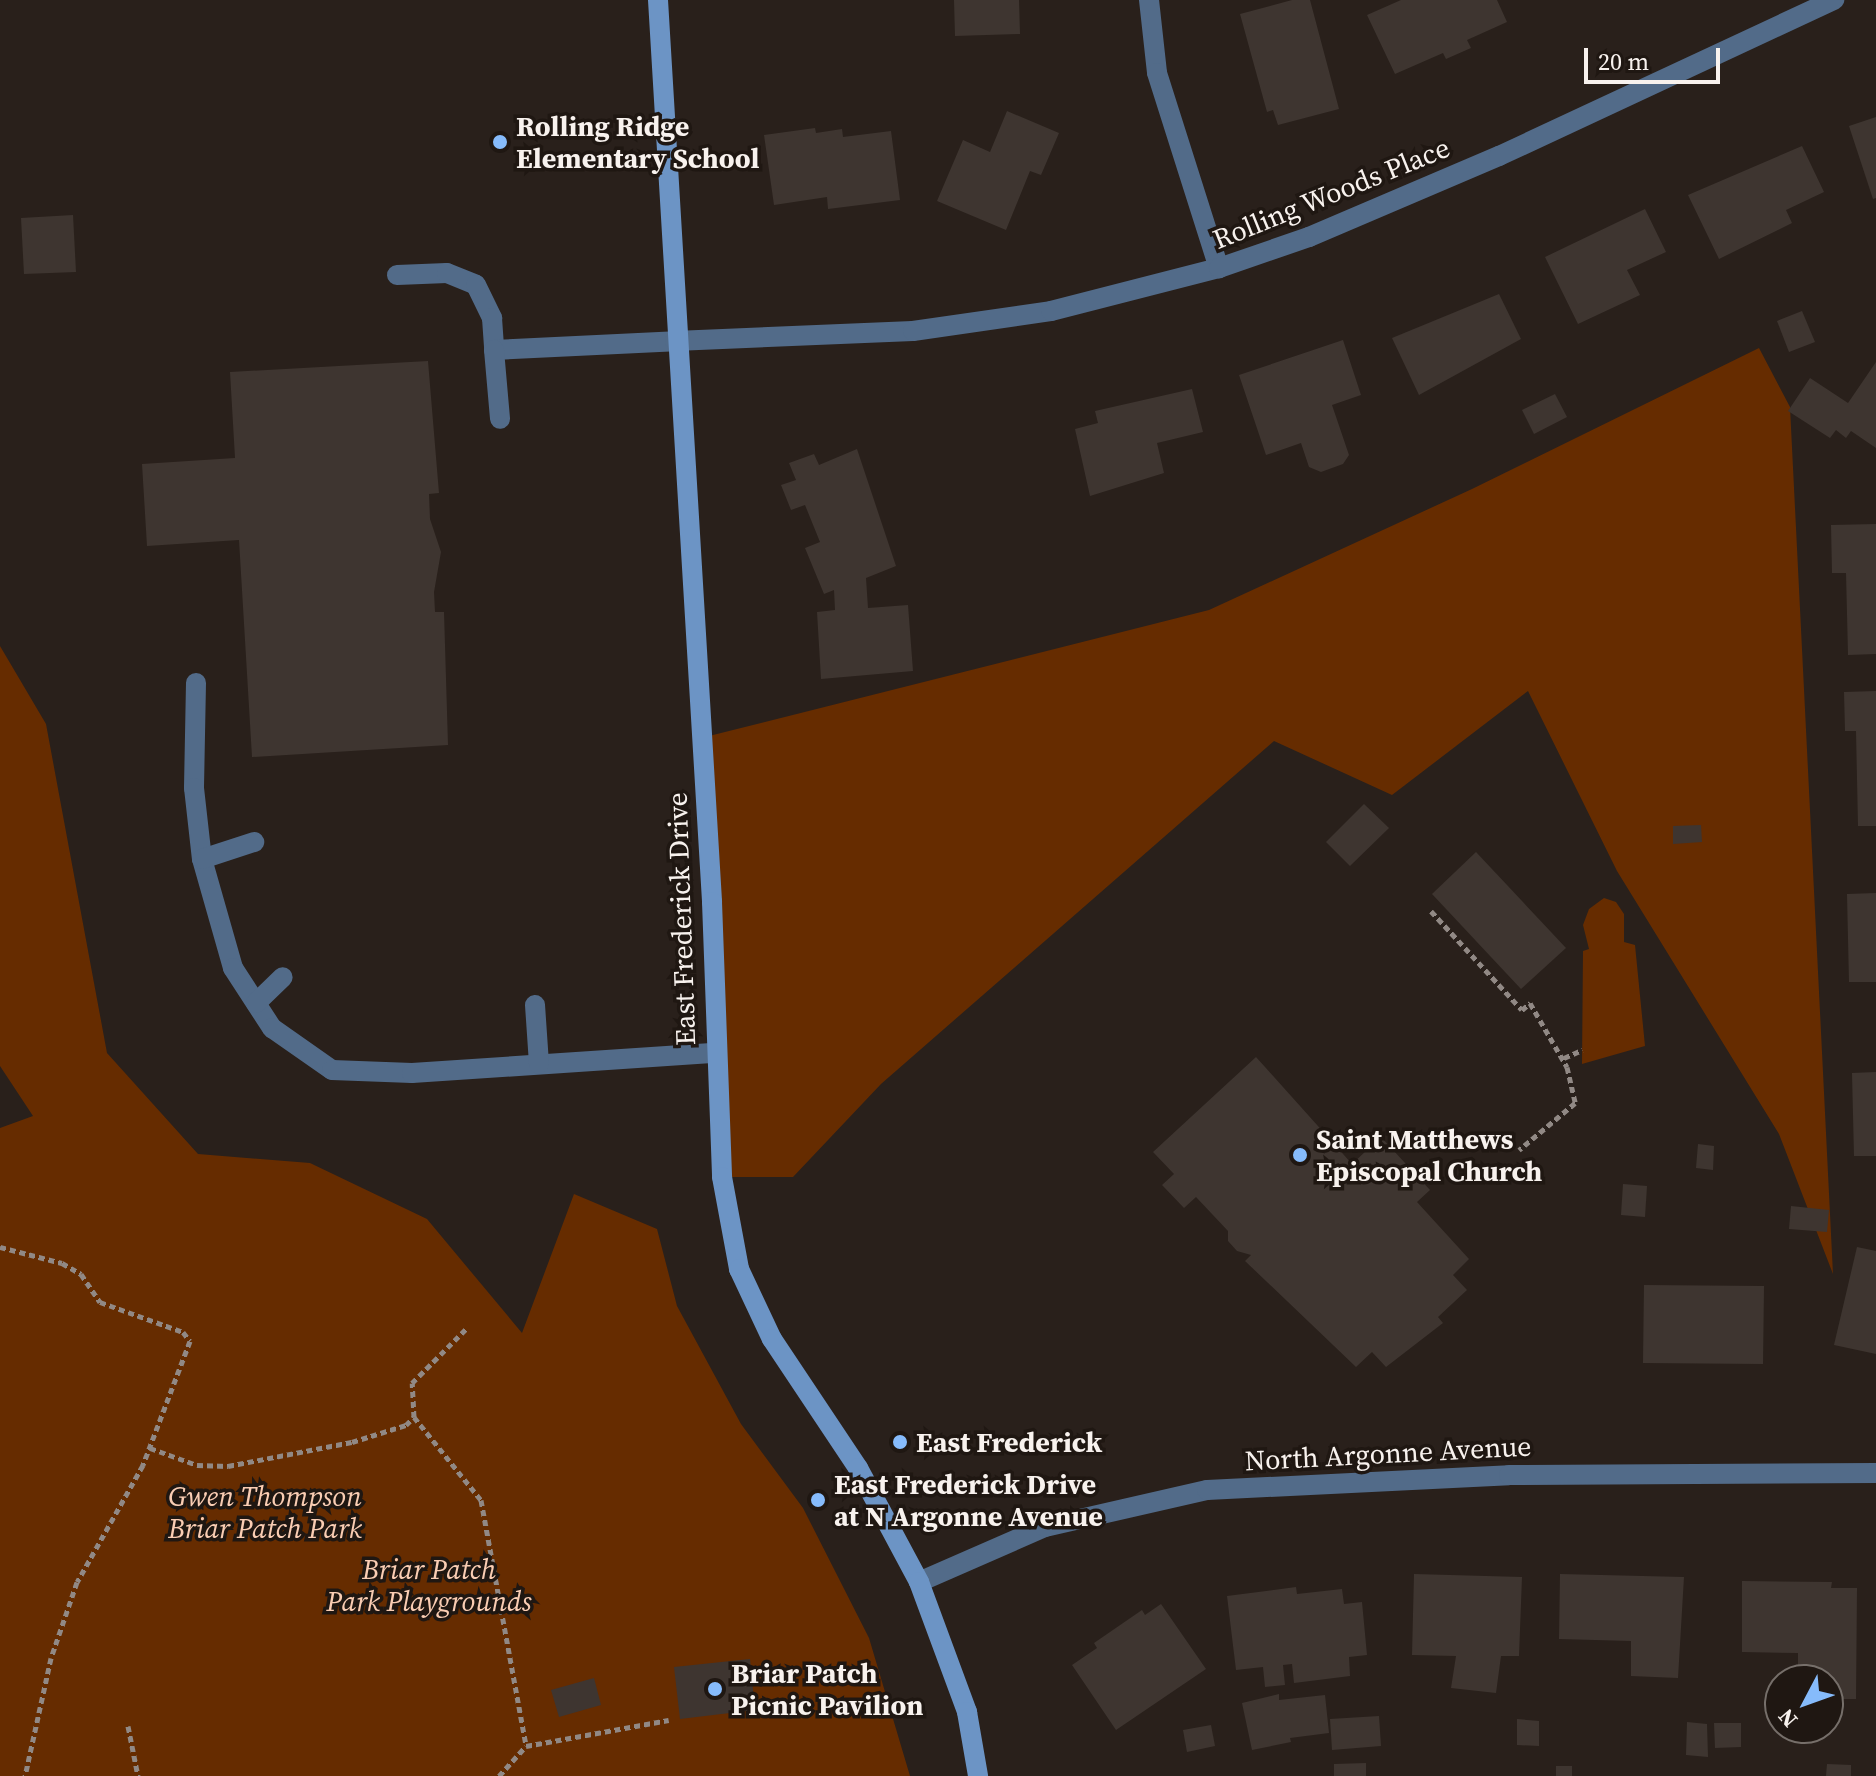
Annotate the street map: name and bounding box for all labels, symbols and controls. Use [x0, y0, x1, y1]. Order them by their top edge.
scale bar [1588, 32, 1724, 82]
text: 20 m [1598, 45, 1649, 78]
place label: Rolling Ridge Elementary School [516, 109, 760, 175]
street label: Rolling Woods Place [1207, 130, 1455, 256]
marker: Rolling Ridge Elementary School [491, 133, 509, 151]
street label: East Frederick Drive [660, 792, 702, 1046]
place label: Saint Matthews Episcopal Church [1316, 1122, 1542, 1188]
marker: Saint Matthews Episcopal Church [1291, 1146, 1309, 1164]
place label: East Frederick [916, 1425, 1102, 1459]
street label: North Argonne Avenue [1244, 1429, 1532, 1477]
marker: East Frederick [891, 1433, 909, 1451]
place label: East Frederick Drive at N Argonne Avenue [834, 1467, 1103, 1533]
park label: Gwen Thompson Briar Patch Park [168, 1479, 362, 1545]
marker: East Frederick Drive at N Argonne Avenue [809, 1491, 827, 1509]
park label: Briar Patch Park Playgrounds [326, 1552, 532, 1618]
place label: Briar Patch Picnic Pavilion [731, 1656, 923, 1722]
north arrow [1764, 1664, 1844, 1744]
marker: Briar Patch Picnic Pavilion [706, 1680, 724, 1698]
text: N [1771, 1703, 1804, 1734]

